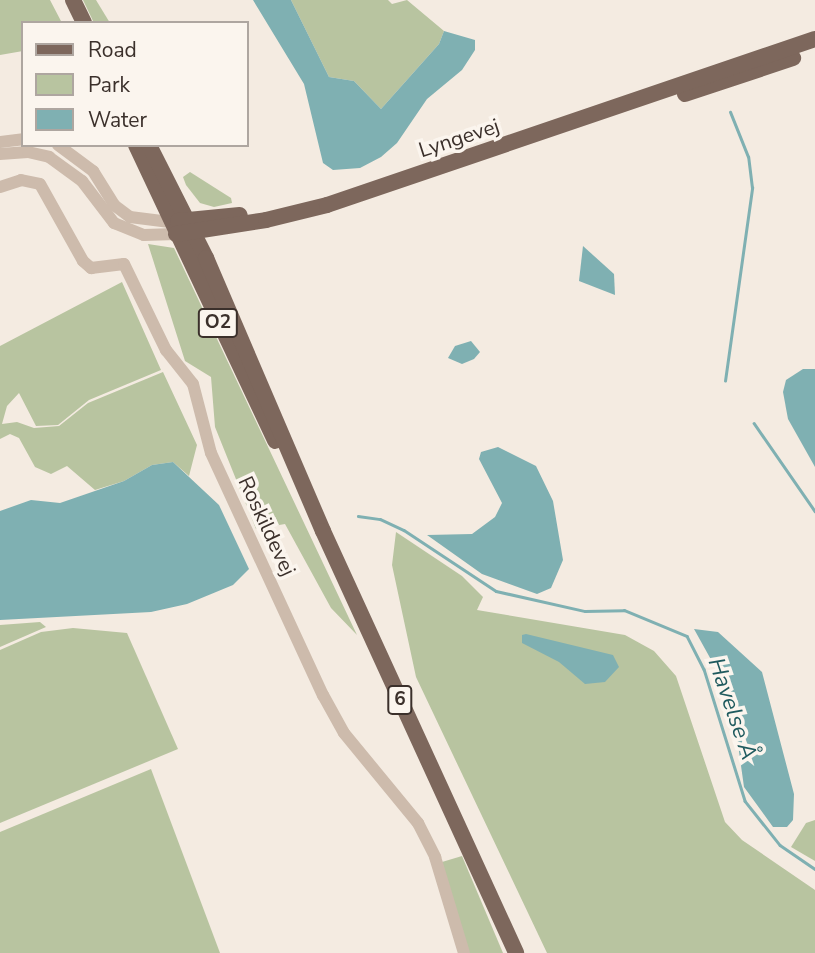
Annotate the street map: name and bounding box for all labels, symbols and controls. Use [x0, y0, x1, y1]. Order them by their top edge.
legend [21, 21, 248, 147]
text: Road [88, 36, 137, 64]
text: Park [88, 71, 130, 99]
text: Water [88, 106, 147, 134]
street label: Lyngevej [415, 113, 503, 163]
road number: O2 [197, 308, 239, 338]
street label: Roskildevej [233, 472, 301, 580]
water label: Havelse Å [702, 654, 762, 764]
road number: 6 [386, 684, 414, 716]

